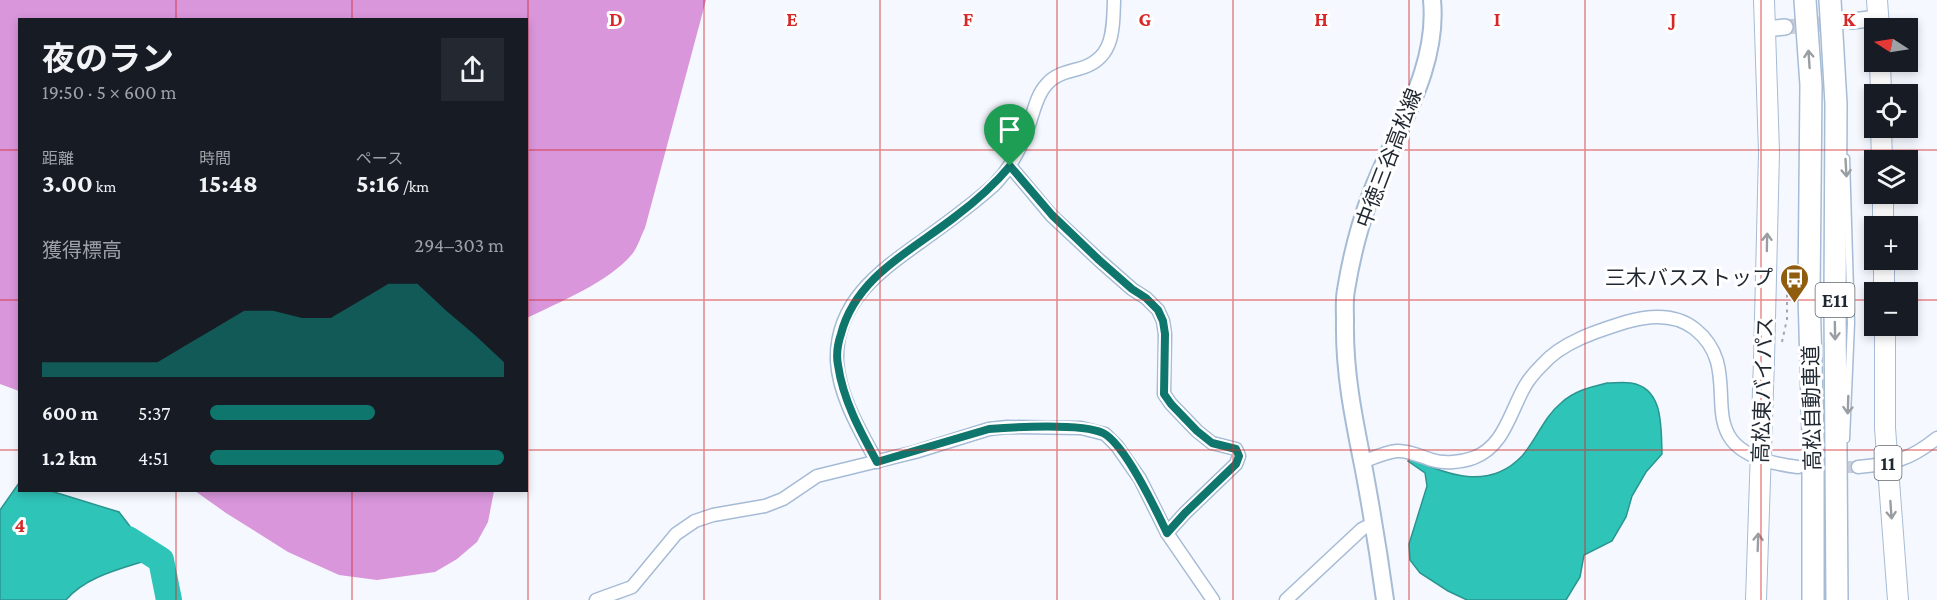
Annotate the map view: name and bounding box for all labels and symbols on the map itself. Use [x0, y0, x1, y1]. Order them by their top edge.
text: D [609, 8, 623, 30]
text: E [786, 8, 798, 30]
text: F [963, 8, 974, 30]
text: G [1139, 8, 1152, 30]
text: H [1314, 8, 1328, 30]
text: I [1494, 8, 1501, 30]
text: J [1668, 8, 1677, 30]
text: K [1843, 8, 1857, 30]
north arrow [1864, 18, 1918, 72]
one-way arrow [1803, 49, 1814, 69]
street label: 中徳三谷高松線 [1351, 85, 1427, 231]
pin [984, 104, 1035, 166]
one-way arrow [1841, 157, 1852, 177]
one-way arrow [1761, 232, 1773, 252]
bus stop icon: 三木バスストップ [1778, 262, 1810, 304]
place label: 三木バスストップ [1605, 266, 1773, 290]
road number: E11 [1816, 283, 1854, 317]
street label: 高松東バイパス [1748, 316, 1778, 464]
one-way arrow [1829, 321, 1841, 341]
street label: 高松自動車道 [1799, 345, 1825, 471]
one-way arrow [1843, 394, 1854, 414]
road number: 11 [1874, 446, 1902, 480]
one-way arrow [1886, 499, 1897, 519]
text: 4 [15, 514, 26, 536]
one-way arrow [1753, 532, 1764, 552]

